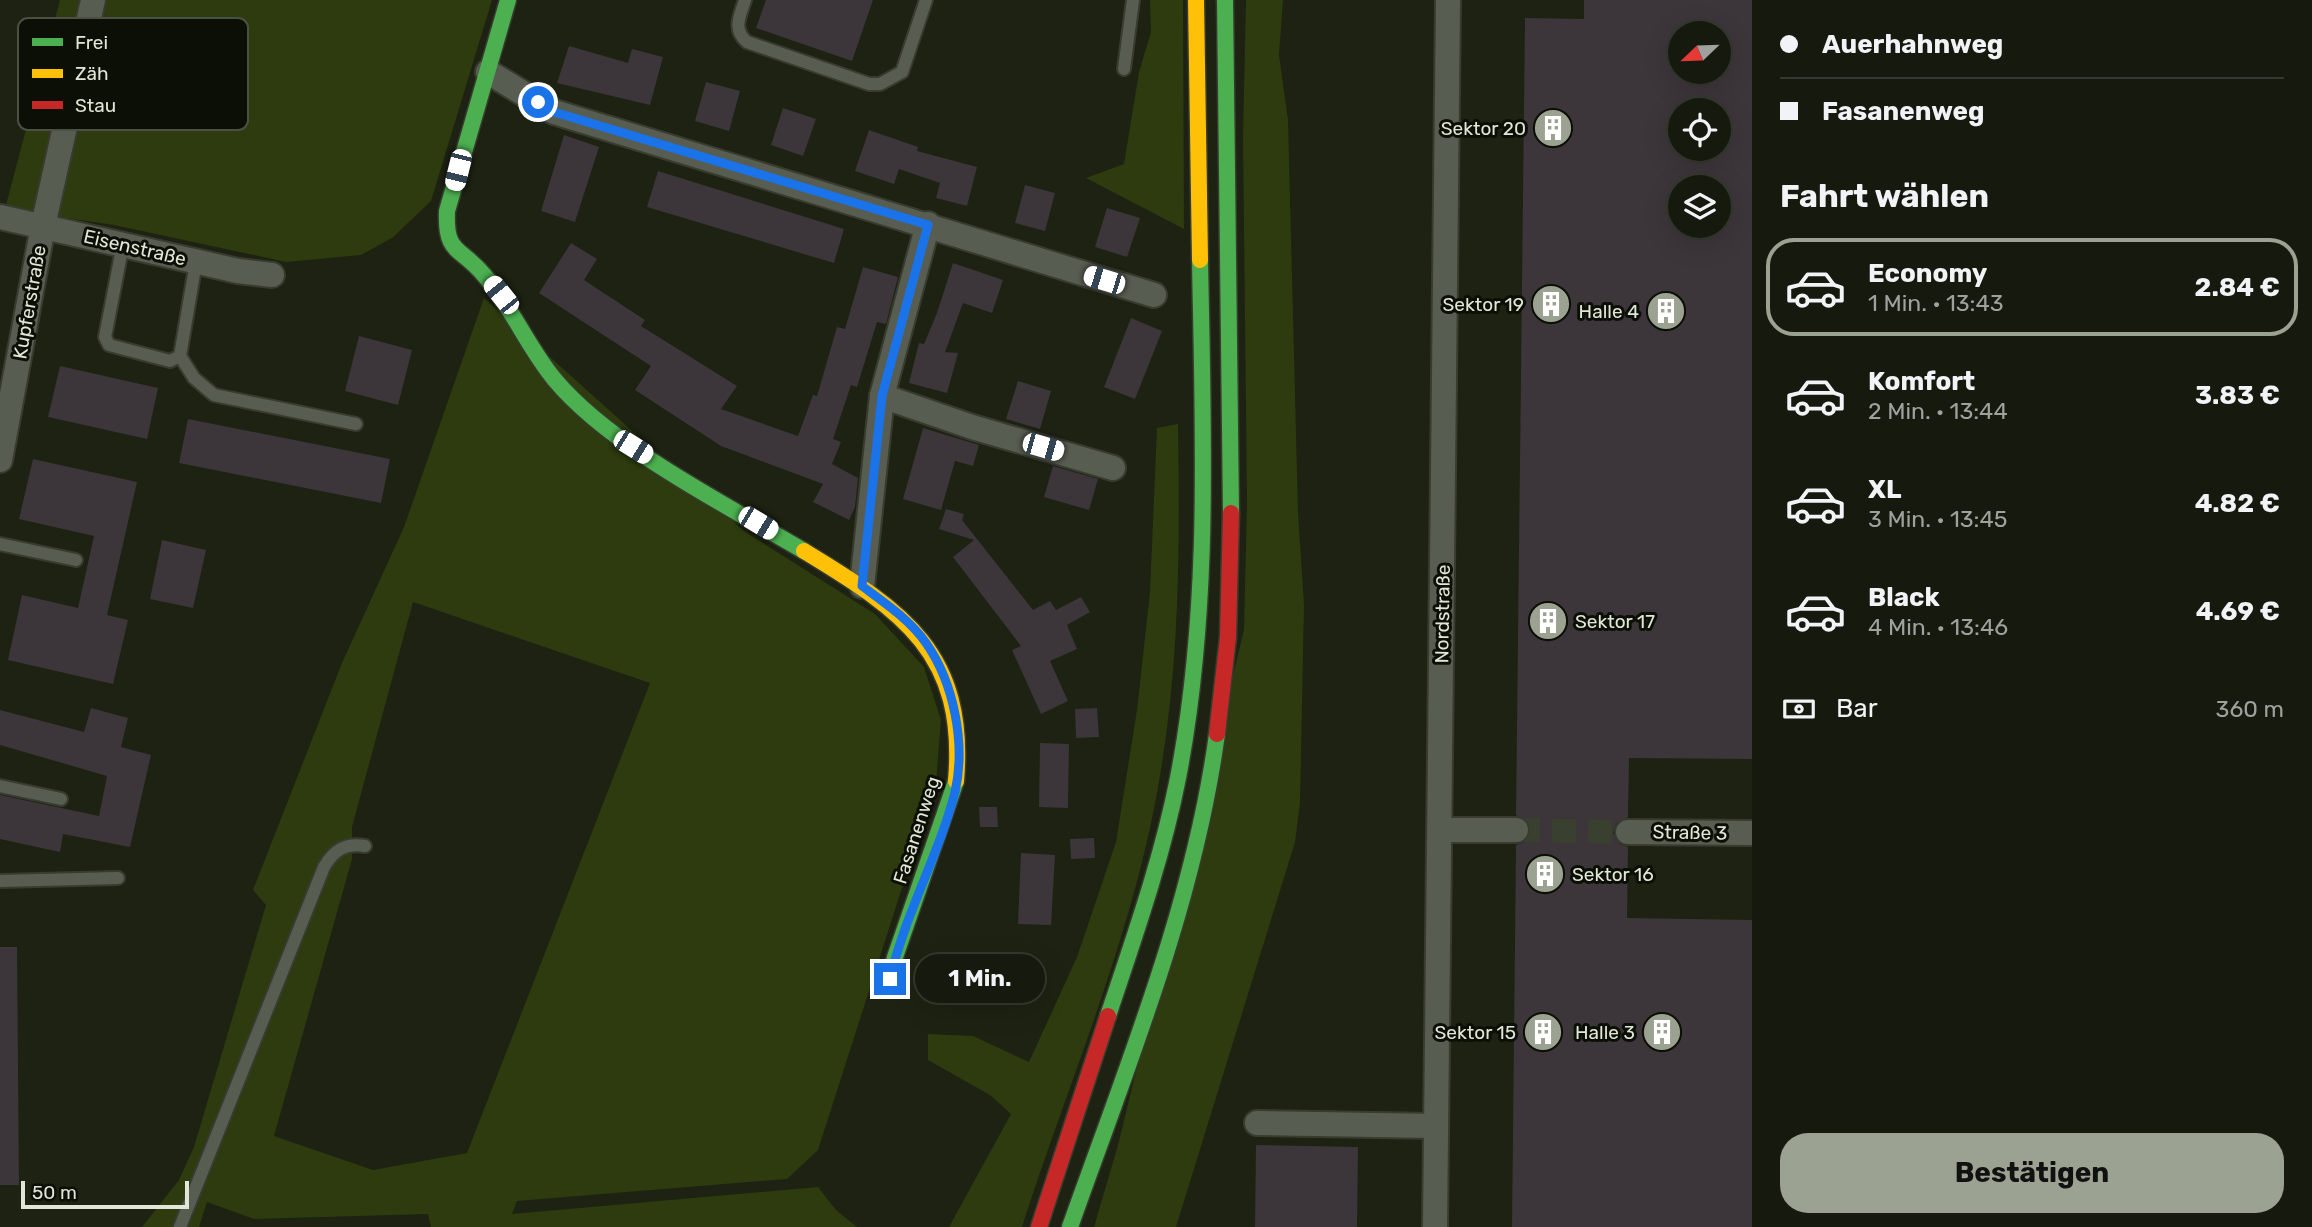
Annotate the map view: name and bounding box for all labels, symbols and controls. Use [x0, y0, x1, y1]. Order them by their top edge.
legend [18, 18, 248, 130]
north arrow [1668, 21, 1731, 84]
map controls [1668, 21, 1731, 238]
text: Auerhahnweg [1822, 29, 2003, 60]
text: Frei [75, 31, 108, 54]
text: Zäh [75, 62, 108, 85]
route start [522, 86, 554, 118]
text: Stau [75, 94, 116, 117]
text: Fasanenweg [1822, 96, 1985, 127]
button: locate [1668, 98, 1731, 161]
building icon: Sektor 20 [1532, 107, 1574, 149]
place label: Sektor 20 [1441, 117, 1526, 140]
car [443, 147, 474, 193]
button: layers [1668, 175, 1731, 238]
text: Fahrt wählen [1780, 177, 1989, 215]
street label: Eisenstraße [81, 225, 188, 270]
street label: Kupferstraße [8, 243, 51, 361]
icon: car [1784, 256, 1847, 319]
text: Economy [1868, 258, 1987, 289]
car [1081, 264, 1128, 296]
car [480, 272, 523, 318]
text: 2.84 € [2195, 272, 2280, 303]
building icon: Sektor 19 [1530, 283, 1572, 325]
text: 1 Min. · 13:43 [1868, 289, 2004, 317]
building icon: Halle 4 [1645, 290, 1687, 332]
place label: Sektor 19 [1443, 293, 1524, 316]
place label: Halle 4 [1579, 300, 1639, 323]
icon: car [1784, 364, 1847, 427]
text: Komfort [1868, 366, 1975, 397]
text: 3.83 € [2195, 380, 2280, 411]
text: 2 Min. · 13:44 [1868, 397, 2008, 425]
car [610, 427, 657, 467]
car [1020, 431, 1067, 463]
icon: car [1784, 472, 1847, 535]
text: XL [1868, 474, 1901, 505]
text: 4.82 € [2195, 488, 2280, 519]
car [735, 503, 782, 543]
text: 3 Min. · 13:45 [1868, 505, 2007, 533]
street label: Nordstraße [1430, 564, 1455, 664]
icon: car [1784, 580, 1847, 643]
text: Black [1868, 582, 1940, 613]
text: 4.69 € [2196, 596, 2280, 627]
building icon: Sektor 17 [1527, 600, 1569, 642]
place label: Sektor 17 [1575, 610, 1655, 633]
text: 4 Min. · 13:46 [1868, 613, 2008, 641]
icon: cash [1780, 690, 1818, 728]
text: Bar [1836, 693, 1878, 724]
text: 360 m [2216, 695, 2284, 723]
street label: Fasanenweg [888, 773, 945, 887]
street label: Straße 3 [1652, 820, 1728, 845]
building icon: Sektor 16 [1524, 853, 1566, 895]
place label: Sektor 16 [1572, 863, 1654, 886]
callout: 1 Min. [914, 954, 1044, 1004]
route end [874, 963, 906, 995]
text: 1 Min. [948, 964, 1012, 992]
building icon: Sektor 15 [1522, 1011, 1564, 1053]
building icon: Halle 3 [1641, 1011, 1683, 1053]
place label: Sektor 15 [1435, 1021, 1516, 1044]
place label: Halle 3 [1575, 1021, 1635, 1044]
button: Bestätigen [1780, 1133, 2284, 1213]
scale bar [21, 1178, 189, 1210]
text: 50 m [32, 1181, 77, 1204]

